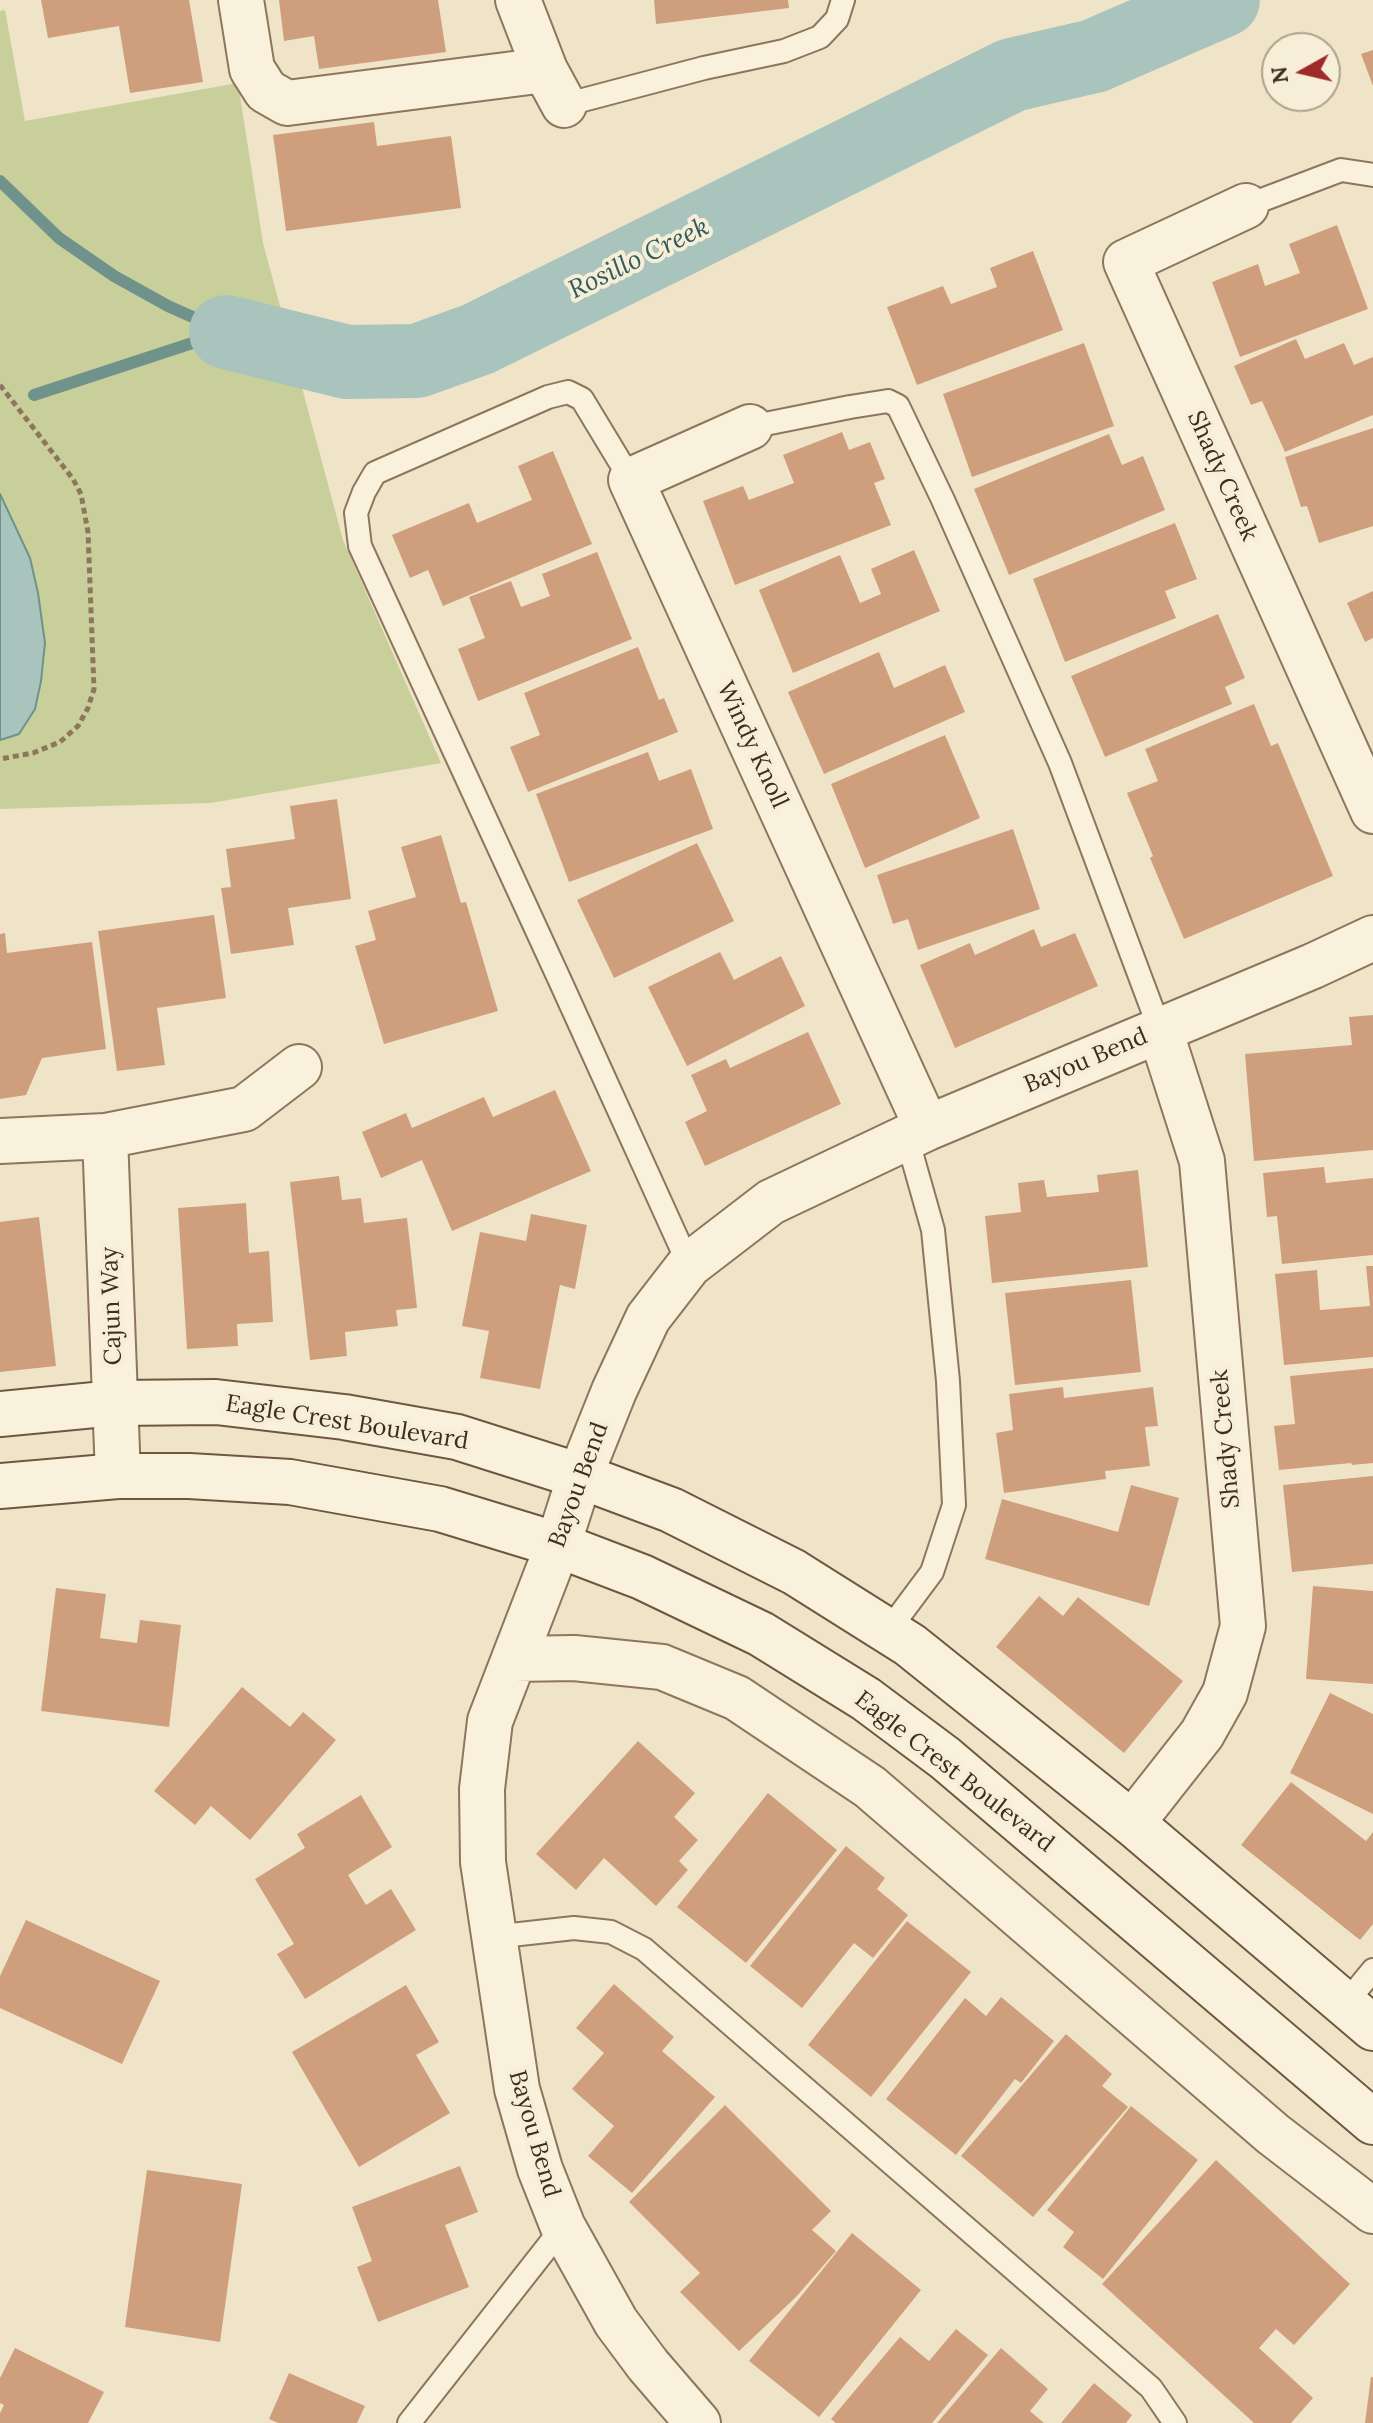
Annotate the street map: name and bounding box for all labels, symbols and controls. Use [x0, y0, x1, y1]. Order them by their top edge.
north arrow [1261, 32, 1341, 112]
text: N [1264, 65, 1294, 85]
water label: Rosillo Creek [564, 212, 714, 306]
street label: Shady Creek [1181, 406, 1263, 546]
street label: Windy Knoll [710, 677, 794, 813]
street label: Bayou Bend [1020, 1022, 1152, 1100]
street label: Cajun Way [96, 1246, 128, 1366]
street label: Shady Creek [1206, 1368, 1246, 1510]
street label: Eagle Crest Boulevard [224, 1390, 470, 1456]
street label: Bayou Bend [543, 1419, 615, 1551]
street label: Eagle Crest Boulevard [848, 1685, 1060, 1859]
street label: Bayou Bend [502, 2067, 566, 2201]

